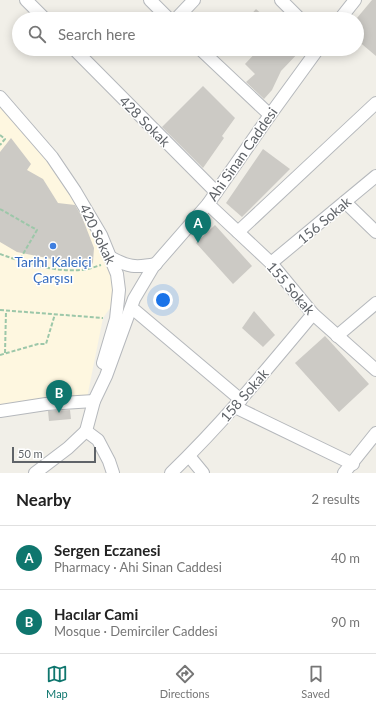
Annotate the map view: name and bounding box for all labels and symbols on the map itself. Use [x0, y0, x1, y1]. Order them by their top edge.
street label: 428 Sokak [116, 92, 174, 150]
street label: Ahi Sinan Caddesi [203, 104, 281, 204]
street label: 156 Sokak [294, 192, 355, 247]
street label: 420 Sokak [76, 201, 120, 268]
pin: A [185, 210, 211, 243]
marker: Tarihi Kaleiçi Çarşısı [48, 241, 58, 251]
place label: Tarihi Kaleiçi Çarşısı [14, 253, 92, 286]
street label: 155 Sokak [263, 258, 319, 319]
your location [153, 290, 173, 310]
street label: 158 Sokak [216, 364, 272, 425]
pin: B [46, 380, 72, 413]
scale bar [12, 445, 96, 464]

